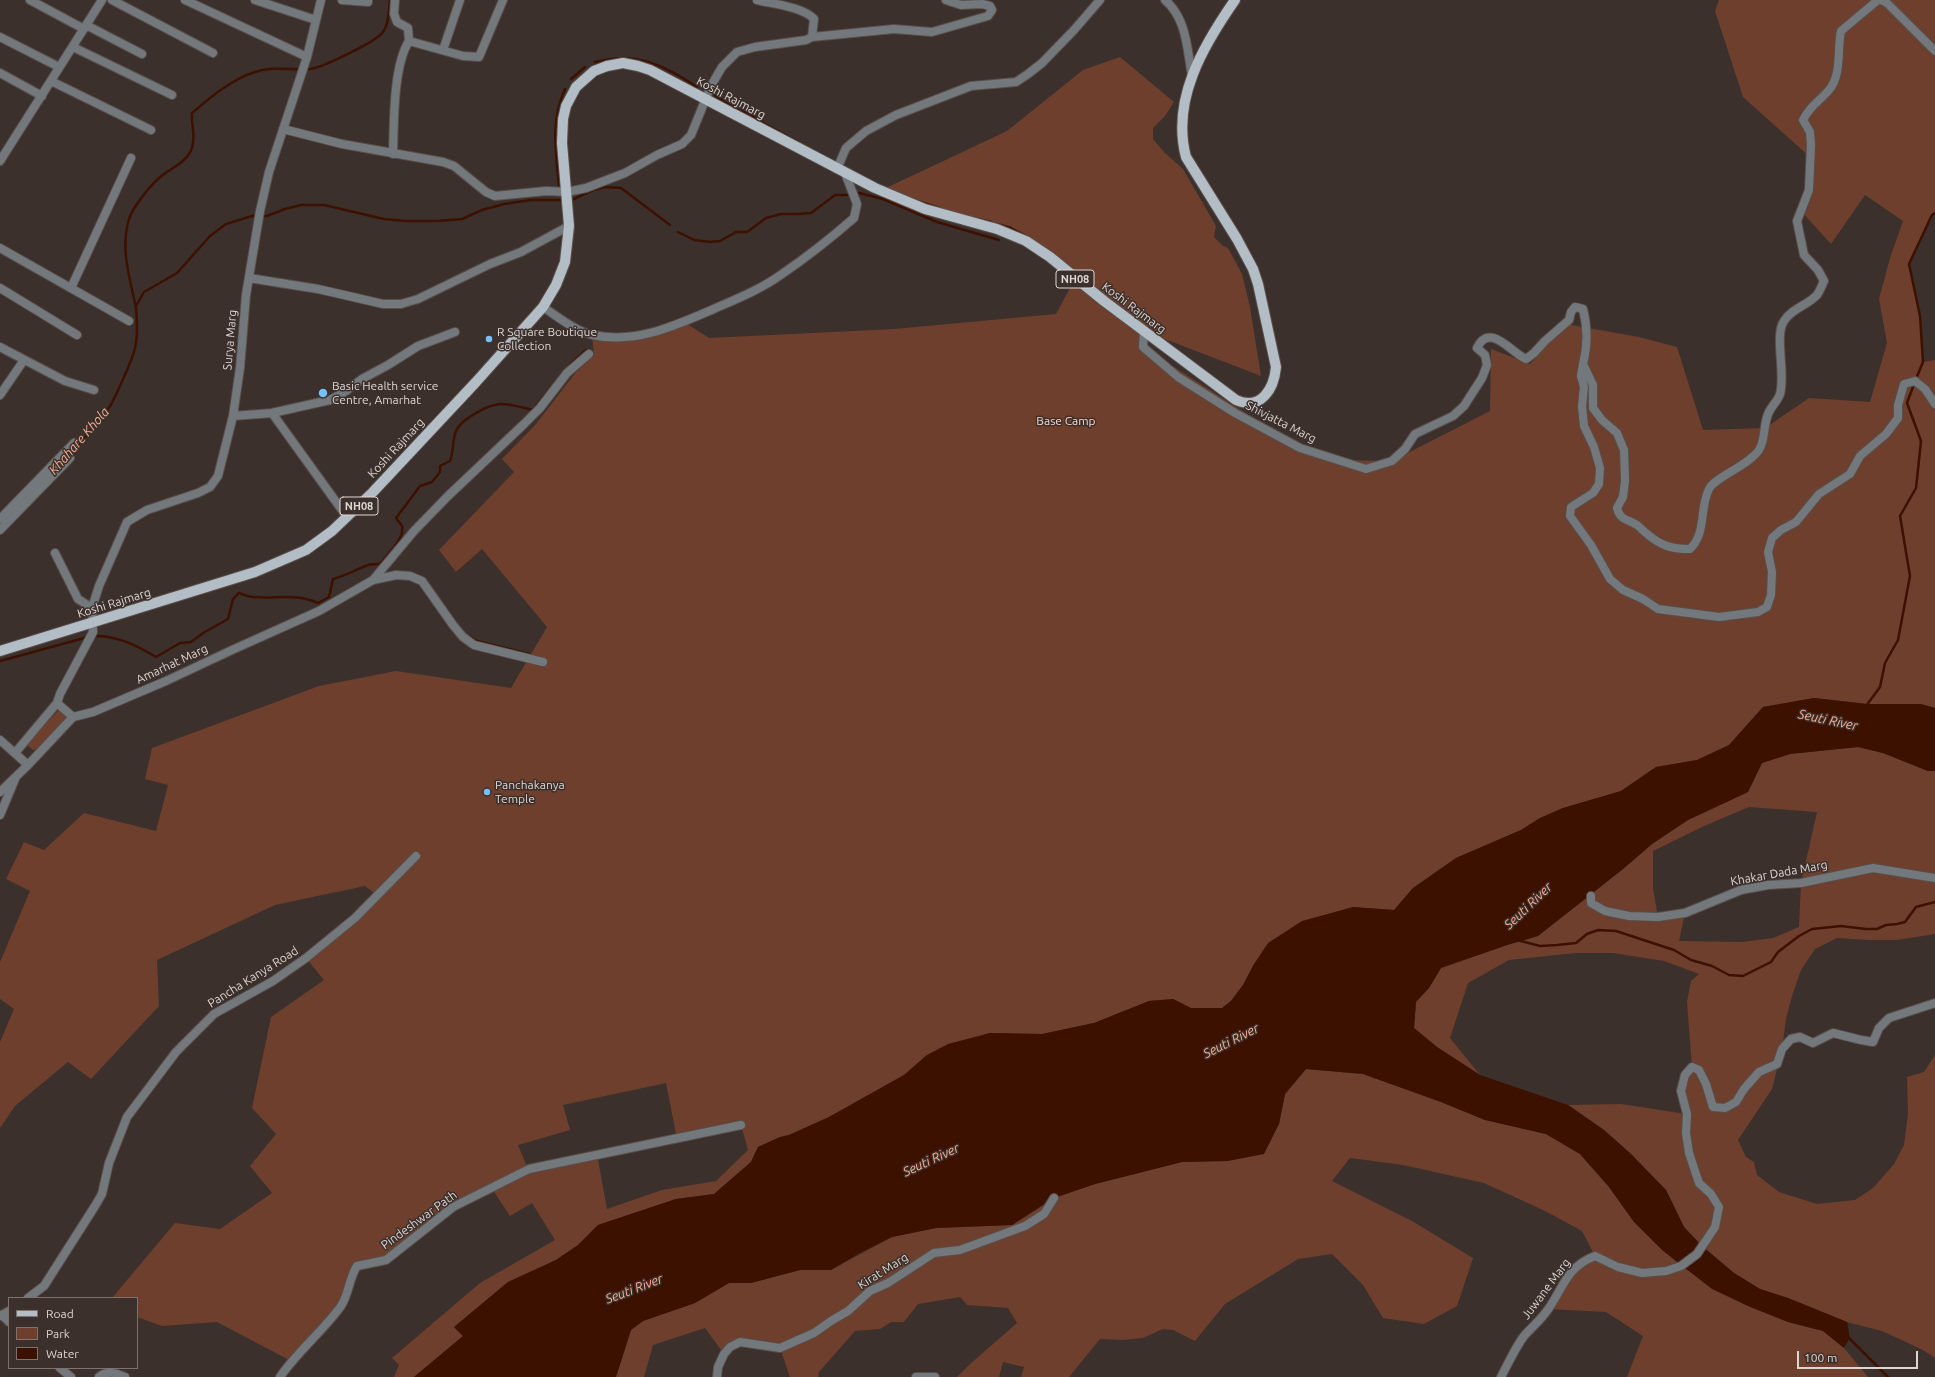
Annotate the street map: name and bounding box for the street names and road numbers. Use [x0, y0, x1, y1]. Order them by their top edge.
street label: Koshi Rajmarg [694, 74, 768, 122]
road number: NH08 [1056, 270, 1094, 288]
street label: Koshi Rajmarg [1099, 279, 1169, 337]
street label: Surya Marg [220, 309, 240, 371]
street label: Shivjatta Marg [1243, 398, 1319, 446]
street label: Koshi Rajmarg [365, 415, 427, 481]
road number: NH08 [340, 497, 378, 515]
street label: Koshi Rajmarg [75, 585, 153, 621]
street label: Amarhat Marg [134, 641, 210, 687]
street label: Khakar Dada Marg [1729, 857, 1829, 889]
street label: Pancha Kanya Road [205, 943, 301, 1011]
street label: Pindeshwar Path [378, 1188, 460, 1252]
street label: Kirat Marg [855, 1250, 911, 1292]
street label: Juwane Marg [1518, 1256, 1574, 1322]

